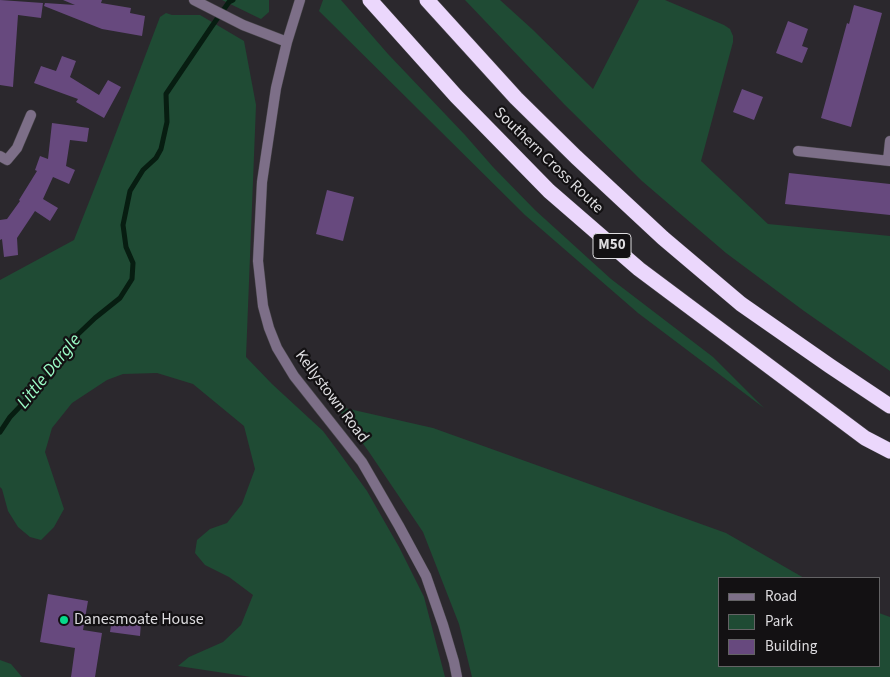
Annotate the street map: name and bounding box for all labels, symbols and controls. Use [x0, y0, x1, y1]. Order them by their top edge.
street label: Southern Cross Route [489, 104, 607, 218]
road number: M50 [593, 234, 631, 258]
water label: Little Dargle [13, 330, 87, 414]
street label: Kellystown Road [290, 347, 372, 447]
legend [718, 577, 880, 667]
text: Road [765, 586, 797, 607]
place label: Danesmoate House [74, 610, 204, 630]
text: Park [765, 611, 793, 632]
marker: Danesmoate House [58, 614, 70, 626]
text: Building [765, 636, 817, 657]

